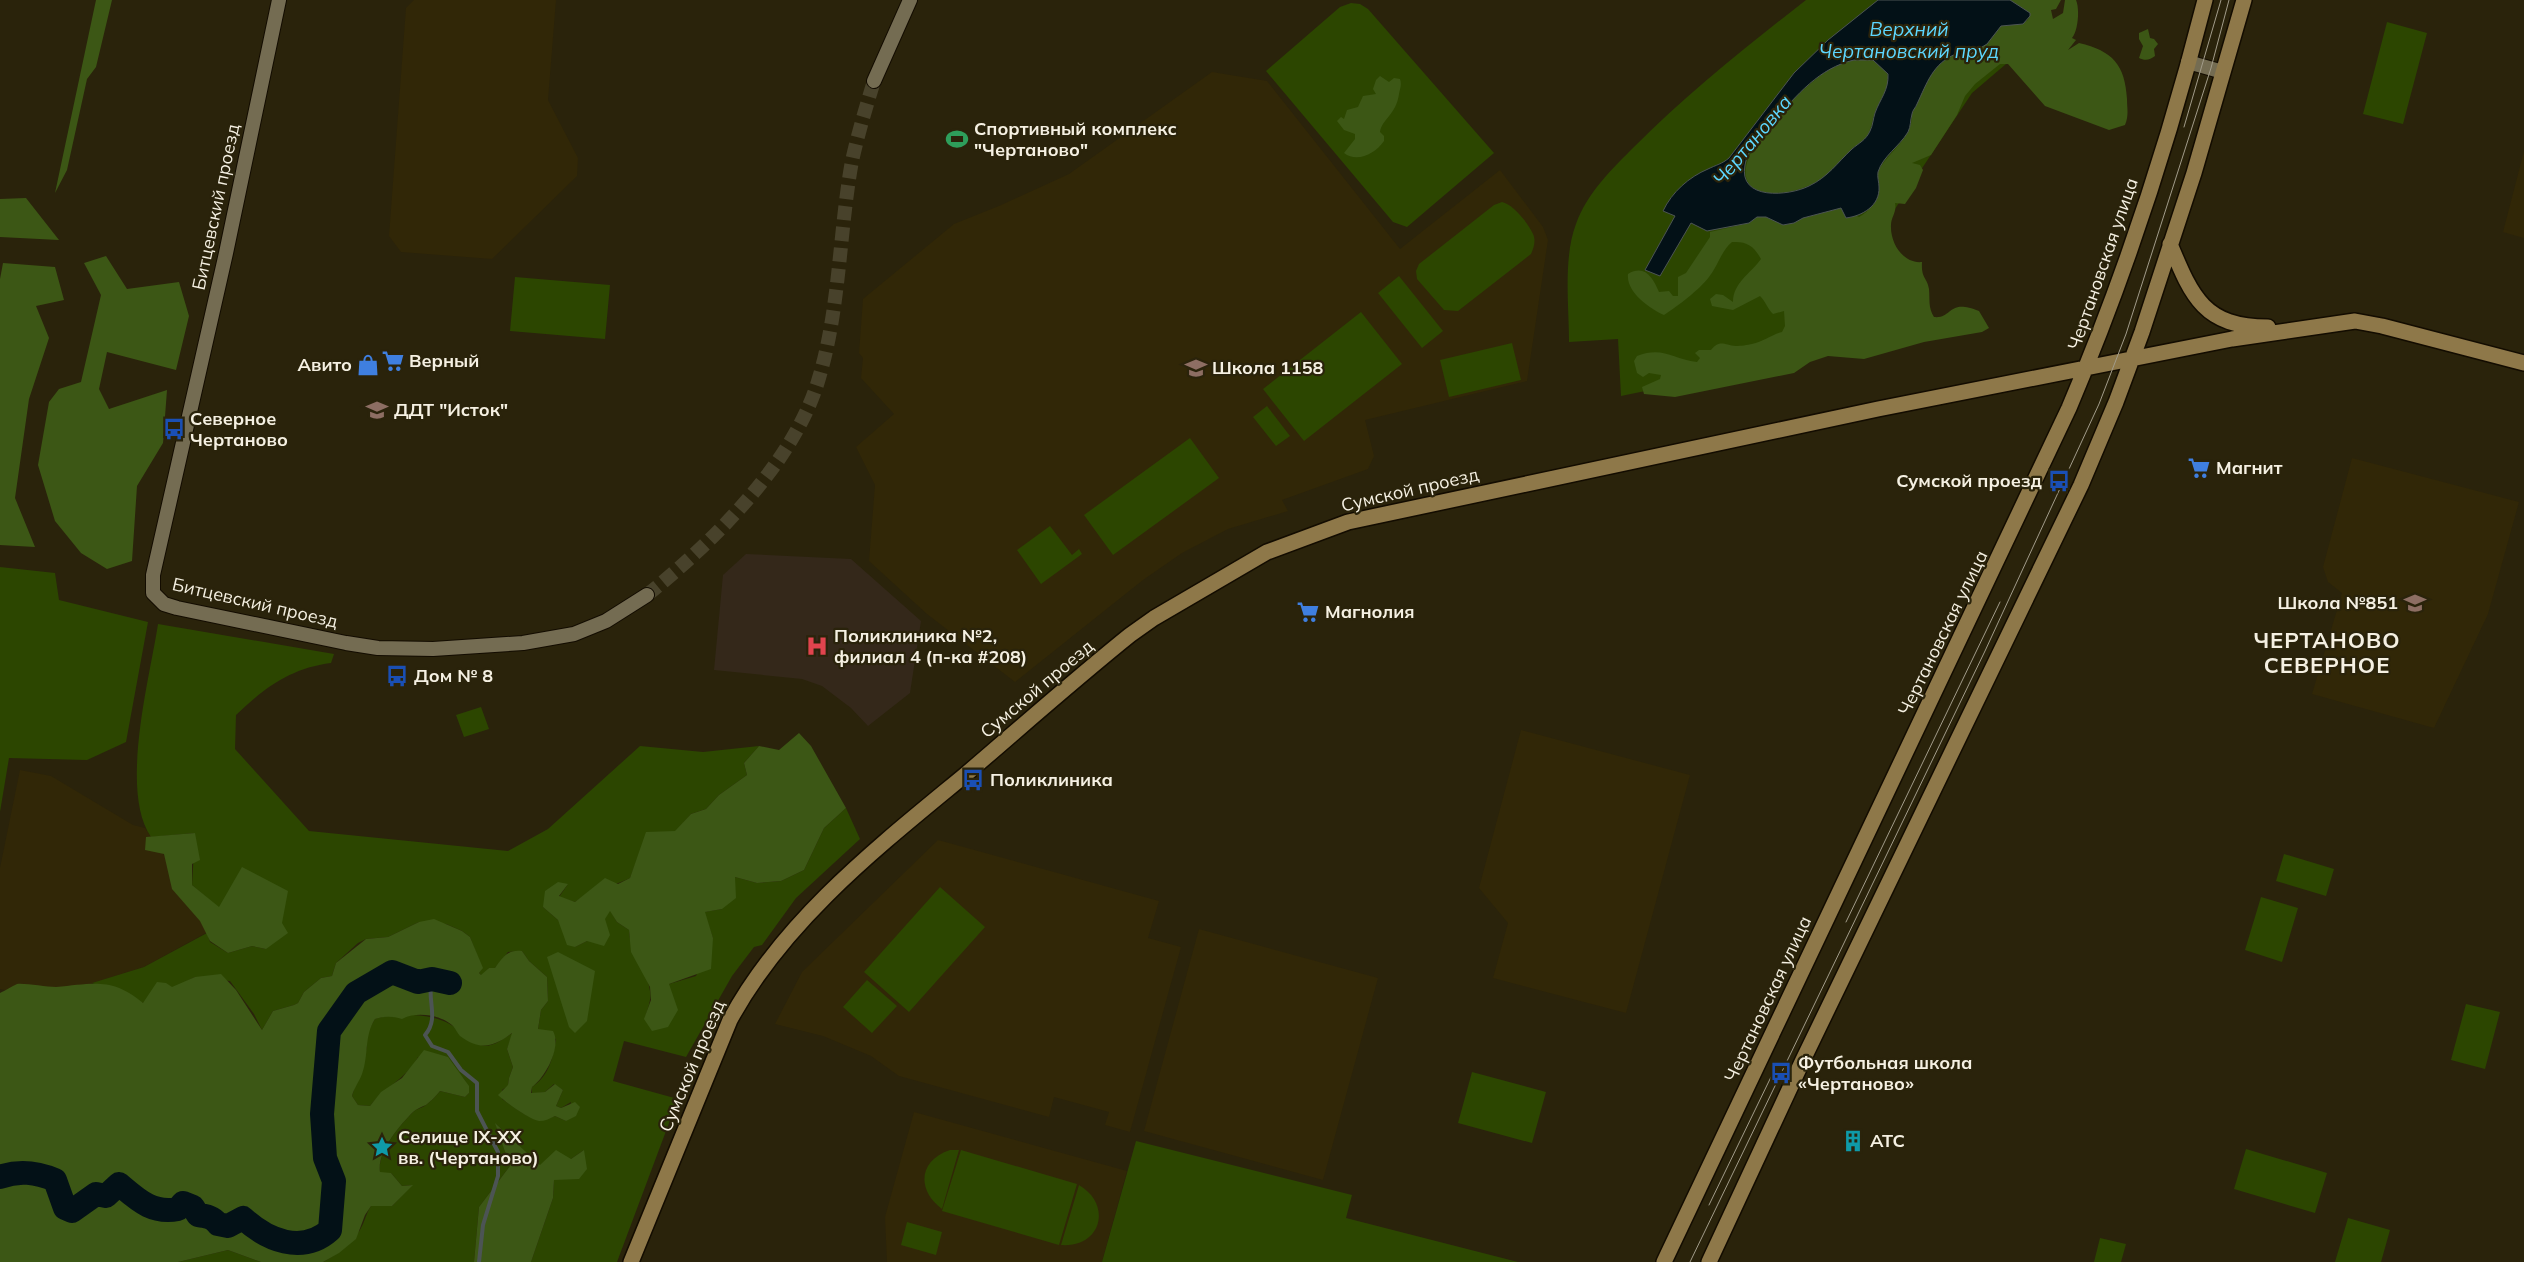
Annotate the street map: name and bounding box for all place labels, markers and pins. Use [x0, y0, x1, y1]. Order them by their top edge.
place label: Спортивный комплекс "Чертаново" [974, 117, 1177, 161]
sports icon: Спортивный комплекс "Чертаново" [944, 126, 970, 152]
supermarket icon: Верный [380, 348, 406, 374]
place label: Верный [409, 349, 479, 372]
shop icon: Авито [355, 352, 381, 378]
place label: Авито [297, 353, 352, 376]
school or university icon: Школа 1158 [1183, 355, 1209, 381]
place label: Школа 1158 [1212, 356, 1323, 379]
school or university icon: ДДТ "Исток" [364, 397, 390, 423]
place label: ДДТ "Исток" [394, 398, 508, 421]
place label: Северное Чертаново [190, 407, 288, 451]
bus stop icon: Северное Чертаново [161, 416, 187, 442]
supermarket icon: Магнит [2186, 455, 2212, 481]
place label: Магнит [2216, 456, 2283, 479]
bus stop icon: Сумской проезд [2046, 468, 2072, 494]
place label: Сумской проезд [1896, 469, 2043, 492]
school or university icon: Школа №851 [2402, 590, 2428, 616]
place label: Школа №851 [2277, 591, 2398, 614]
supermarket icon: Магнолия [1295, 599, 1321, 625]
place label: Магнолия [1325, 600, 1415, 623]
place label: Поликлиника №2, филиал 4 (п-ка #208) [834, 624, 1027, 668]
hospital icon: Поликлиника №2, филиал 4 (п-ка #208) [804, 633, 830, 659]
bus stop icon: Дом № 8 [384, 663, 410, 689]
place label: Дом № 8 [414, 664, 493, 687]
bus stop icon: Поликлиника [960, 767, 986, 793]
place label: Поликлиника [990, 768, 1113, 791]
place label: Футбольная школа «Чертаново» [1798, 1051, 1972, 1095]
bus stop icon: Футбольная школа «Чертаново» [1768, 1060, 1794, 1086]
place label: Селище IX-XX вв. (Чертаново) [398, 1125, 539, 1169]
building icon: АТС [1840, 1128, 1866, 1154]
place label: АТС [1870, 1129, 1905, 1152]
place icon: Селище IX-XX вв. (Чертаново) [369, 1134, 395, 1160]

